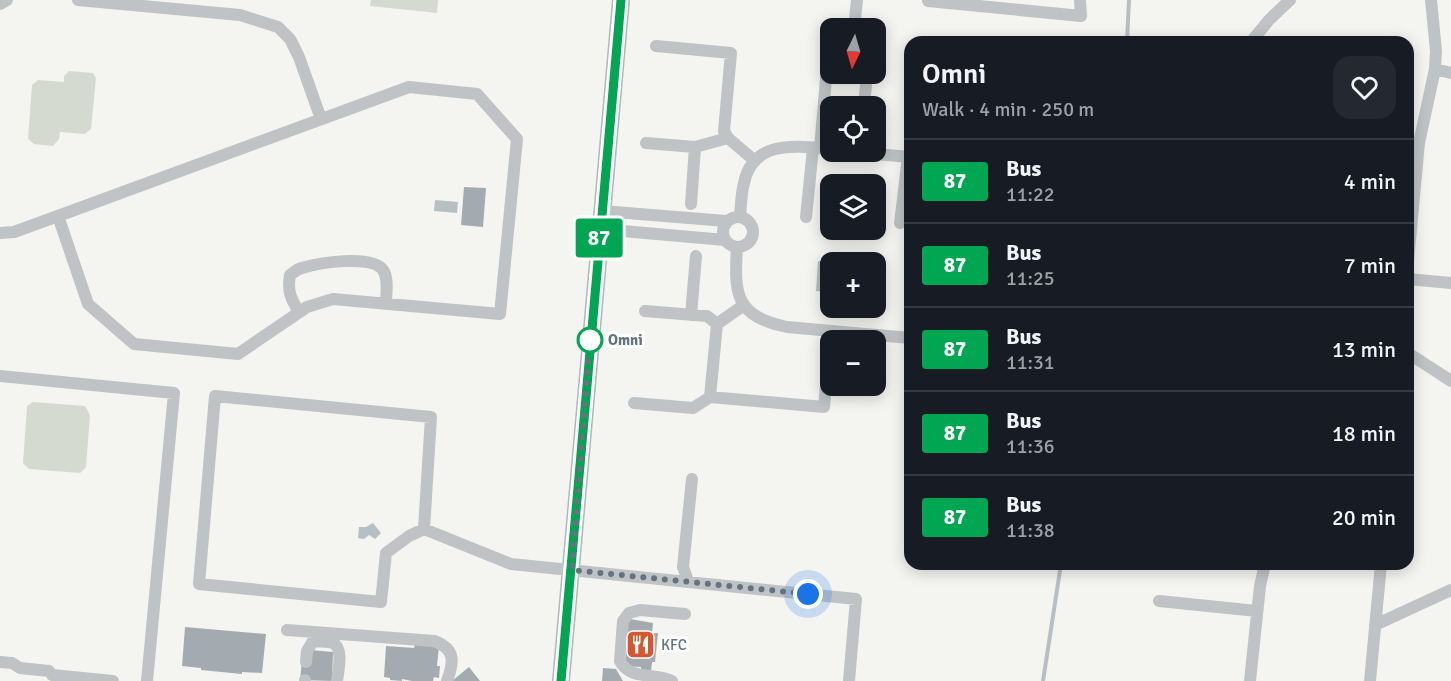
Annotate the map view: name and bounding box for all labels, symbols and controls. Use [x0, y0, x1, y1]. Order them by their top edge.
north arrow [820, 18, 886, 84]
map controls [820, 18, 886, 396]
button: heart [1333, 56, 1396, 119]
text: Omni [922, 57, 986, 91]
button: locate [820, 96, 886, 162]
text: Walk · 4 min · 250 m [922, 97, 1094, 122]
text: Bus [1006, 155, 1041, 182]
text: 87 [944, 168, 966, 194]
text: 4 min [1344, 168, 1396, 195]
button: layers [820, 174, 886, 240]
text: 11:22 [1006, 182, 1055, 207]
line badge: 87 [572, 218, 626, 258]
text: 87 [588, 225, 610, 251]
text: Bus [1006, 239, 1041, 266]
button: + [820, 252, 886, 318]
text: 87 [944, 252, 966, 278]
text: 7 min [1344, 252, 1396, 279]
text: 11:25 [1006, 266, 1055, 291]
text: Bus [1006, 323, 1041, 350]
marker: Omni [577, 327, 603, 353]
button: − [820, 330, 886, 396]
place label: Omni [608, 331, 643, 349]
text: 87 [944, 336, 966, 362]
text: 13 min [1332, 336, 1396, 363]
text: 11:31 [1006, 350, 1055, 375]
text: Bus [1006, 407, 1041, 434]
text: 87 [944, 420, 966, 446]
text: 18 min [1332, 420, 1396, 447]
text: 11:36 [1006, 434, 1055, 459]
text: Bus [1006, 491, 1041, 518]
text: 87 [944, 504, 966, 530]
text: 20 min [1332, 504, 1396, 531]
text: 11:38 [1006, 518, 1055, 543]
your location [793, 579, 823, 609]
restaurant icon: KFC [624, 629, 656, 661]
place label: KFC [661, 636, 687, 654]

